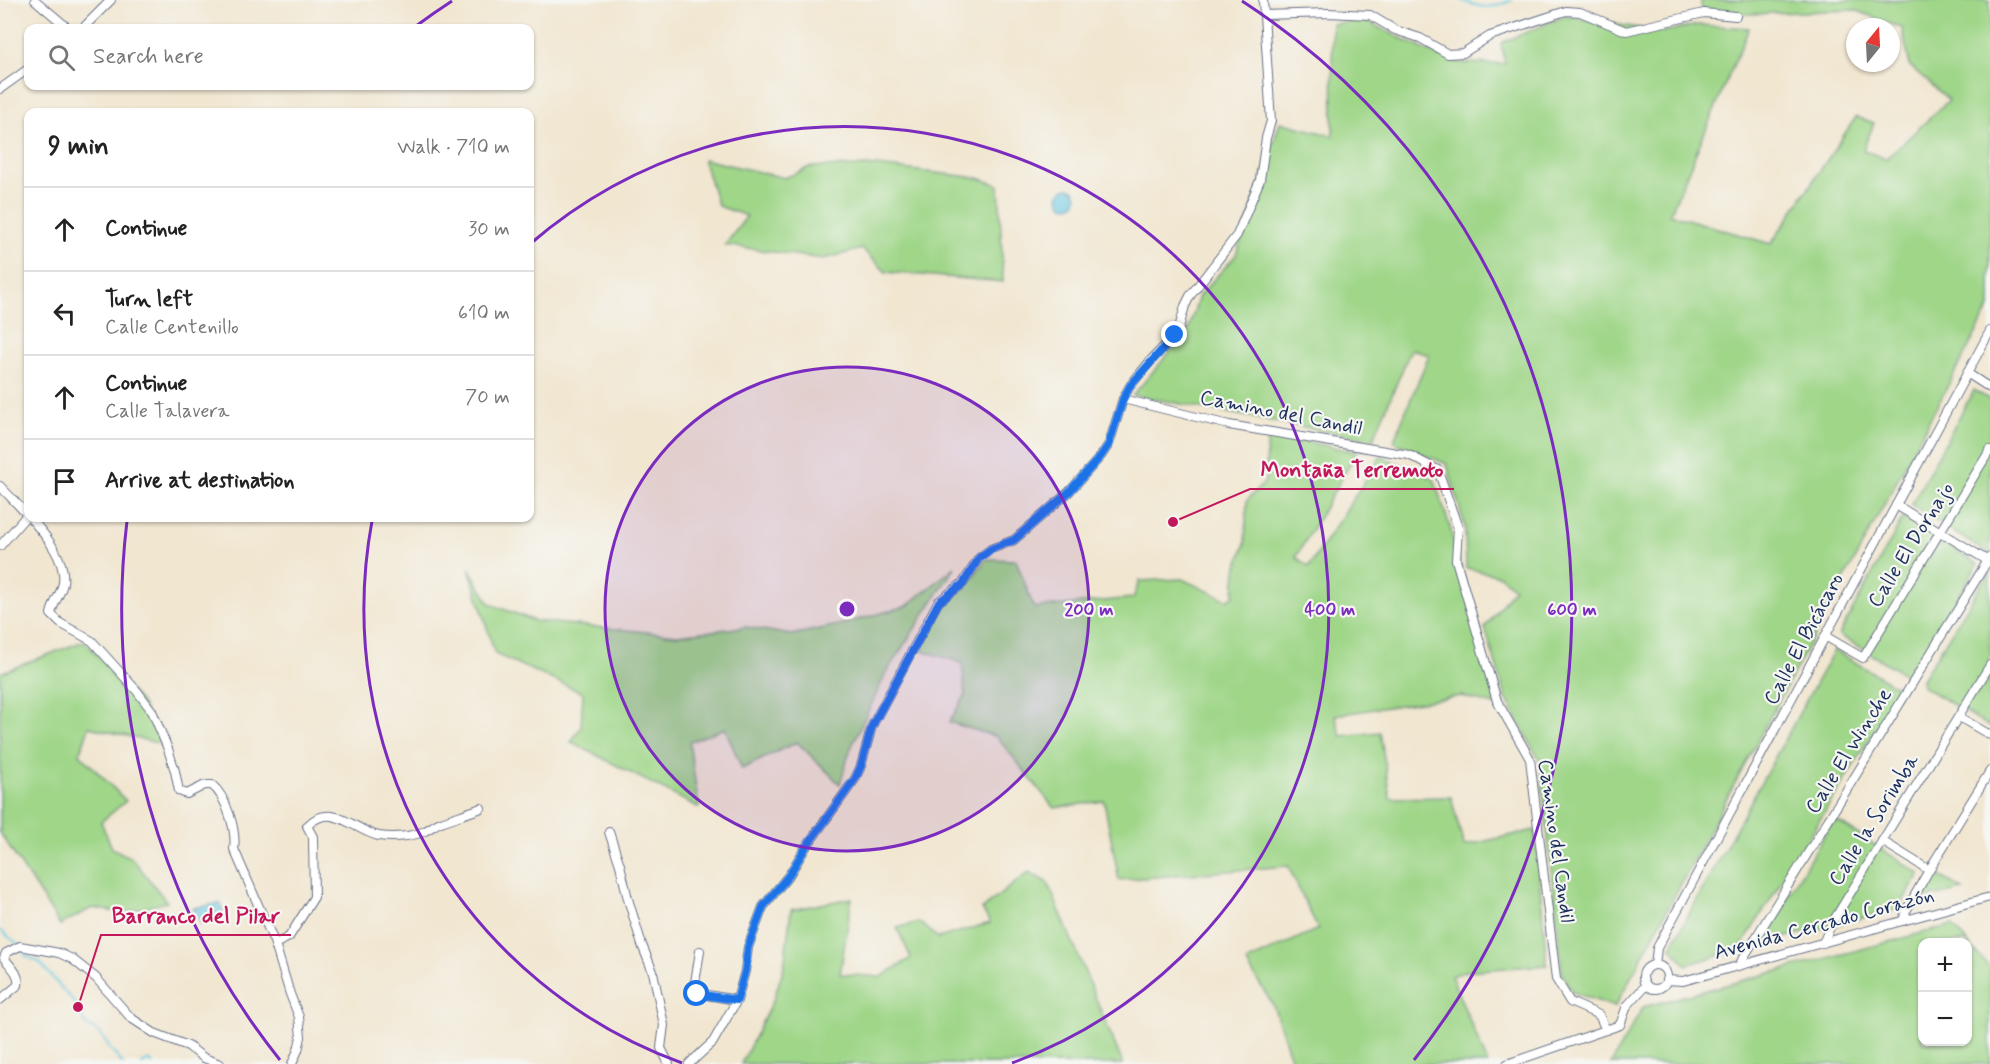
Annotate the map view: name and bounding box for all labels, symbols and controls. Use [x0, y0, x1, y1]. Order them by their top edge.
north arrow [1846, 18, 1900, 72]
search box [24, 24, 534, 90]
icon: search [45, 41, 78, 74]
text: Search here [93, 43, 204, 71]
text: 9 min [48, 130, 109, 164]
text: Walk · 710 m [397, 134, 510, 161]
icon: ahead [48, 213, 81, 246]
text: Continue [105, 215, 187, 243]
text: 30 m [468, 216, 510, 243]
text: Turn left [105, 286, 193, 314]
icon: left [48, 297, 81, 330]
text: 610 m [458, 300, 510, 327]
text: Calle Centenillo [105, 314, 239, 341]
route end [1161, 321, 1187, 347]
text: Continue [105, 370, 187, 398]
icon: ahead [48, 381, 81, 414]
text: 70 m [465, 384, 510, 411]
street label: Camino del Candil [1197, 384, 1365, 442]
text: Calle Talavera [105, 398, 229, 425]
callout: Montaña Terremoto [1250, 449, 1454, 489]
text: Montaña Terremoto [1261, 457, 1443, 485]
icon: arrive [48, 465, 81, 498]
text: Arrive at destination [105, 467, 295, 495]
street label: Calle El Dornajo [1861, 477, 1961, 613]
street label: Calle El Bicácaro [1757, 568, 1851, 710]
text: 200 m [1064, 598, 1114, 622]
text: 400 m [1305, 598, 1355, 622]
text: 600 m [1547, 598, 1597, 622]
centre of rings [837, 599, 857, 619]
street label: Calle El Winche [1799, 683, 1899, 819]
street label: Calle la Sorimba [1822, 748, 1926, 891]
street label: Camino del Candil [1531, 757, 1581, 925]
street label: Avenida Cercado Corazón [1711, 881, 1937, 967]
callout: Barranco del Pilar [101, 895, 291, 935]
text: Barranco del Pilar [112, 903, 281, 931]
map controls [1918, 938, 1972, 1046]
button: + [1918, 938, 1972, 992]
route start [683, 980, 709, 1006]
button: − [1918, 992, 1972, 1046]

